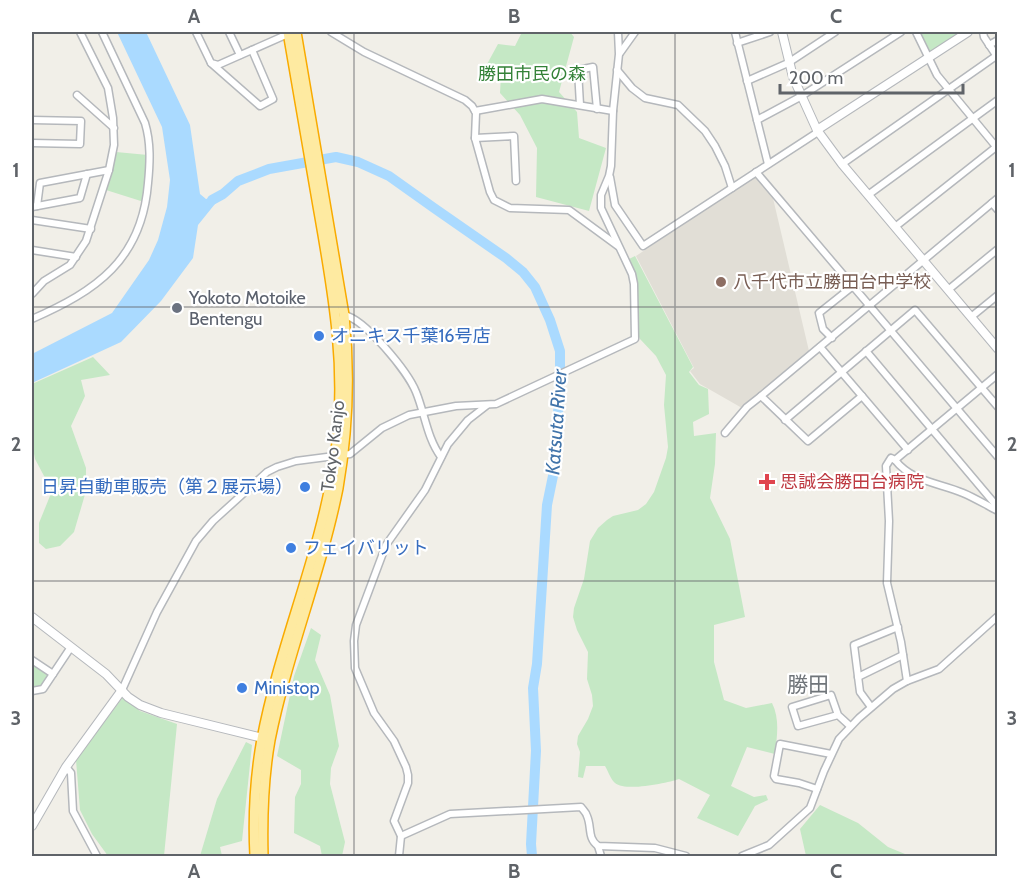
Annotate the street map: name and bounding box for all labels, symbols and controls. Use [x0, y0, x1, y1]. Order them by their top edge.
text: A [188, 4, 201, 28]
text: B [508, 4, 520, 28]
text: C [830, 4, 842, 28]
scale bar [780, 57, 963, 95]
park label: 勝田市民の森 [478, 63, 586, 85]
text: 200 m [789, 67, 843, 89]
text: 1 [12, 158, 20, 182]
text: 1 [1008, 158, 1016, 182]
place label: 八千代市立勝田台中学校 [733, 271, 931, 293]
marker: 八千代市立勝田台中学校 [714, 275, 728, 289]
place label: Yokoto Motoike Bentengu [188, 287, 306, 330]
marker: Yokoto Motoike Bentengu [170, 301, 184, 315]
place label: オニキス千葉16号店 [331, 325, 491, 347]
marker: オニキス千葉16号店 [312, 329, 326, 343]
water label: Katsuta River [540, 368, 572, 476]
street label: Tokyo Kanjo [316, 399, 350, 493]
text: 2 [11, 432, 21, 456]
text: 2 [1007, 432, 1017, 456]
place label: 思誠会勝田台病院 [780, 471, 924, 493]
marker: 思誠会勝田台病院 [758, 473, 776, 491]
place label: 日昇自動車販売（第２展示場） [41, 476, 293, 498]
marker: 日昇自動車販売（第２展示場） [298, 480, 312, 494]
place label: フェイバリット [303, 537, 429, 559]
marker: フェイバリット [284, 541, 298, 555]
district label: 勝田 [787, 672, 829, 697]
place label: Ministop [254, 677, 320, 699]
marker: Ministop [235, 681, 249, 695]
text: 3 [11, 706, 21, 730]
text: 3 [1007, 706, 1017, 730]
text: A [188, 859, 201, 883]
text: B [508, 859, 520, 883]
text: C [830, 859, 842, 883]

